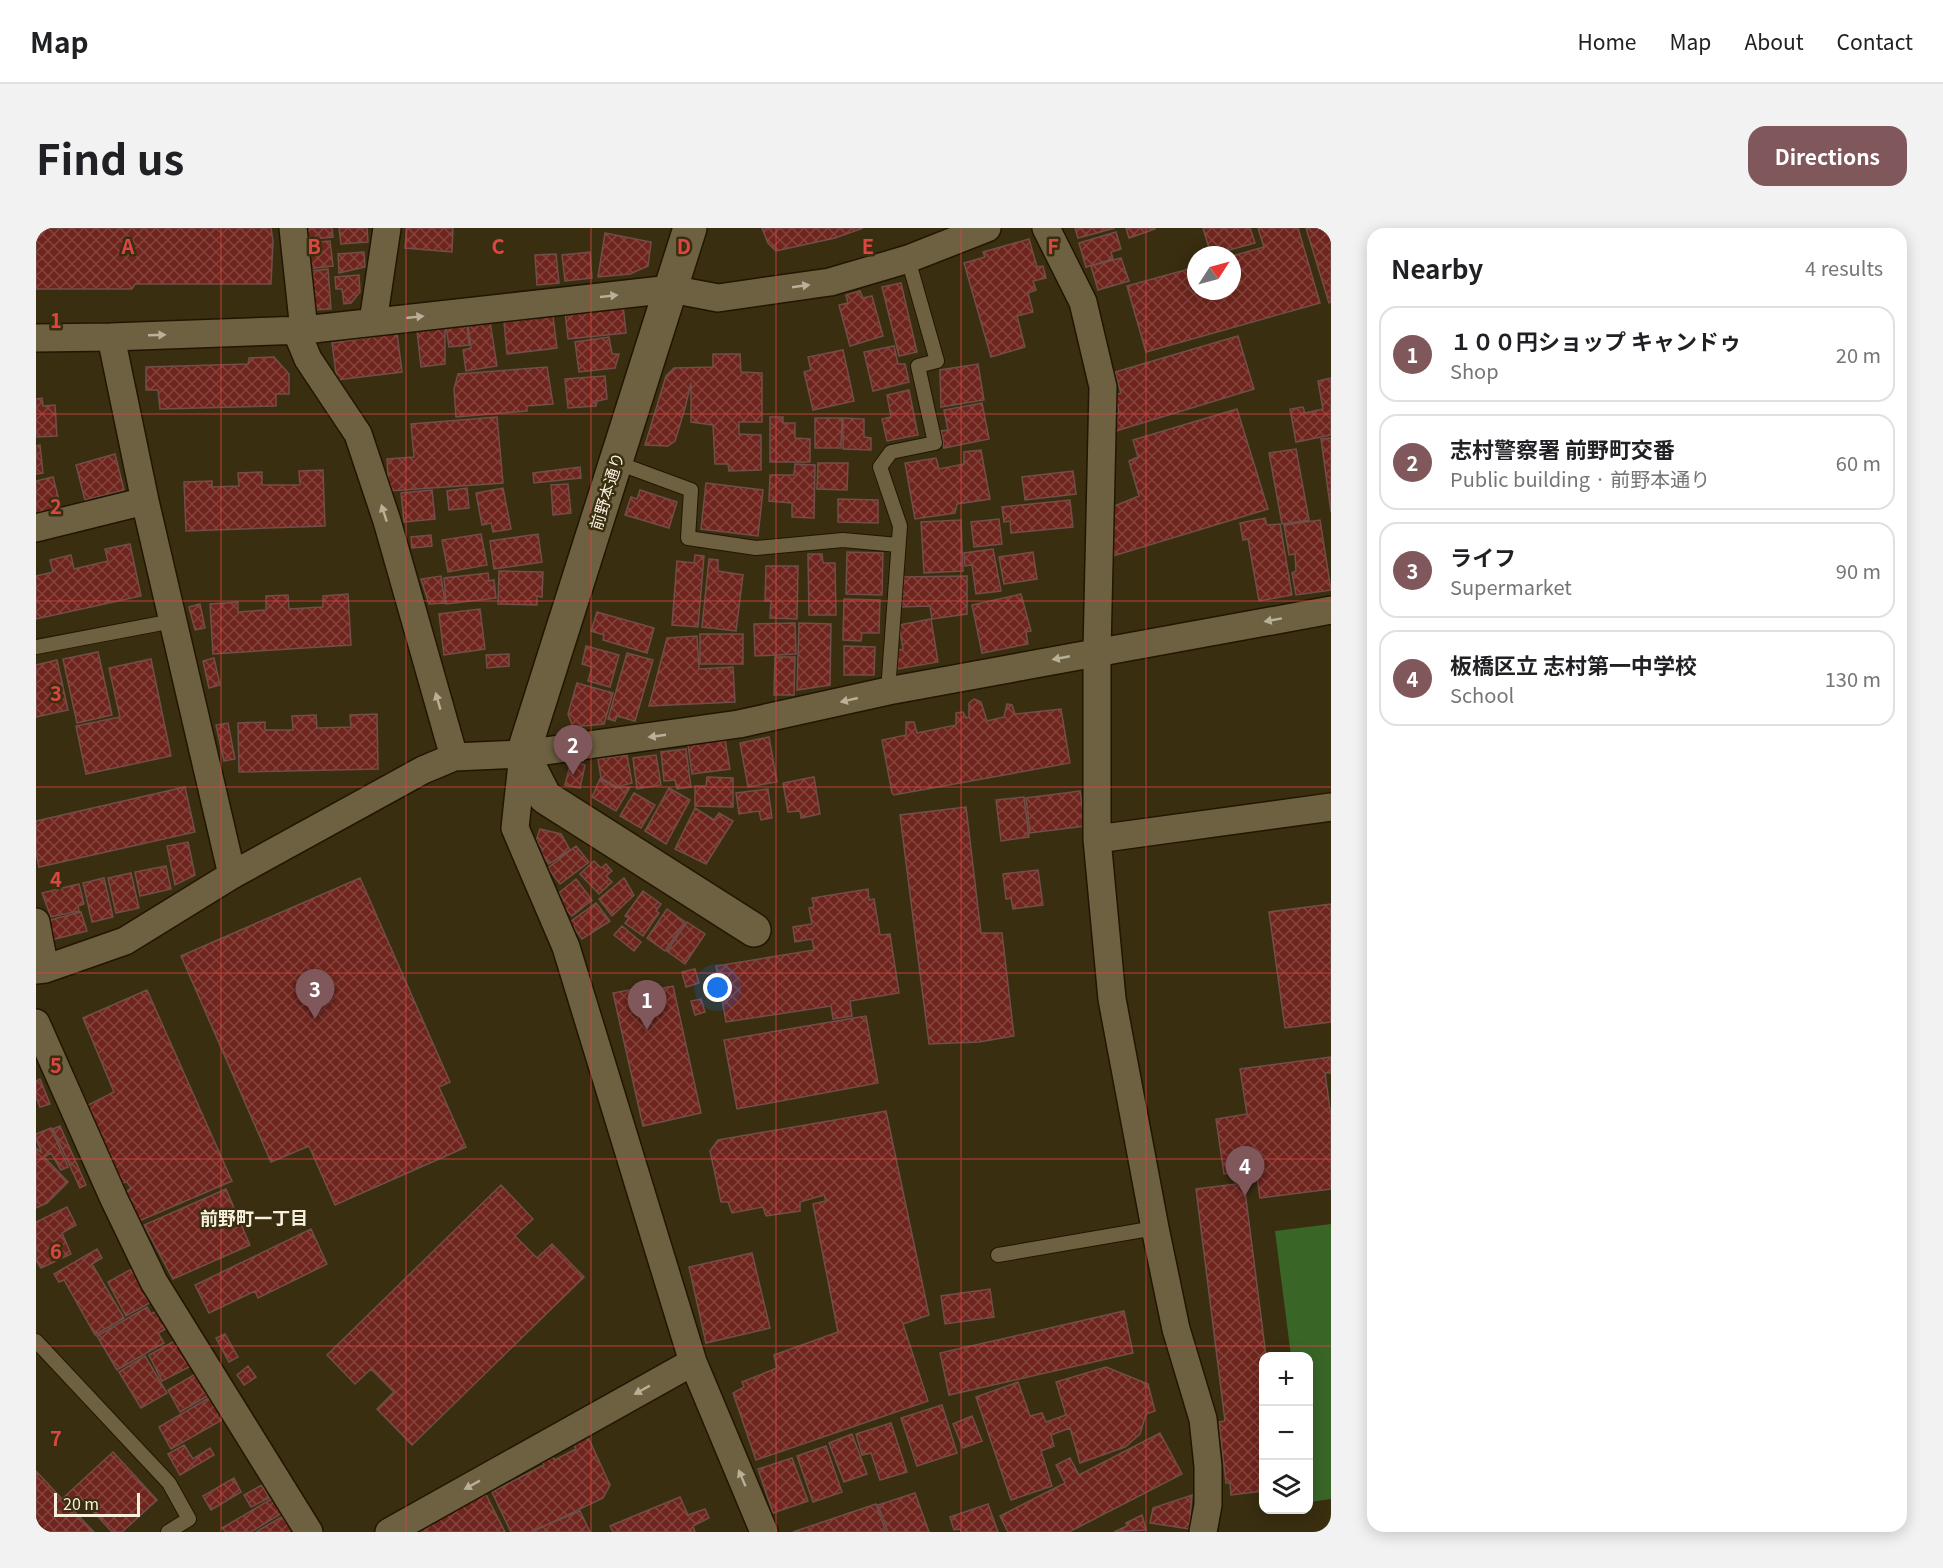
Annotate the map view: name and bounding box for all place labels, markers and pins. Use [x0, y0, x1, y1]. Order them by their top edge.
pin: 2 [554, 726, 592, 775]
pin: 3 [296, 970, 334, 1019]
pin: 1 [628, 980, 666, 1030]
pin: 4 [1226, 1146, 1264, 1196]

